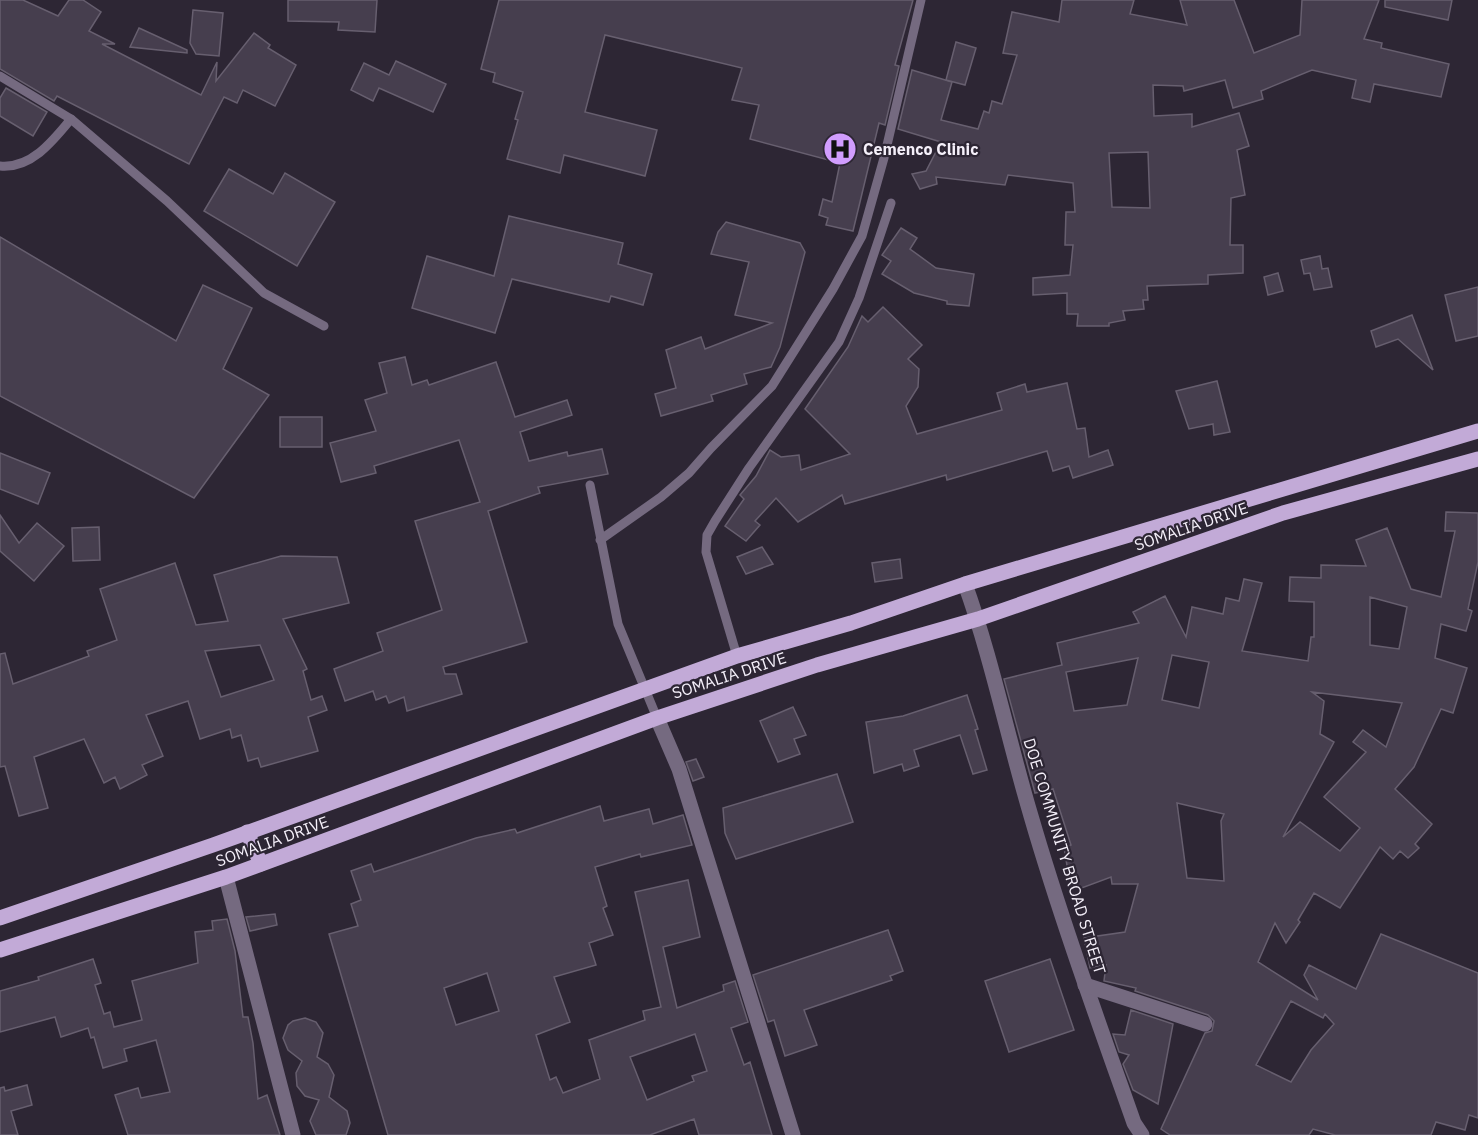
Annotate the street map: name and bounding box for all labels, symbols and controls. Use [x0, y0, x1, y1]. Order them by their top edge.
hospital icon: Cemenco Clinic [822, 131, 858, 167]
place label: Cemenco Clinic [863, 139, 978, 159]
street label: SOMALIA DRIVE [1132, 497, 1250, 555]
street label: SOMALIA DRIVE [669, 647, 789, 703]
street label: DOE COMMUNITY BROAD STREET [1020, 736, 1110, 976]
street label: SOMALIA DRIVE [213, 811, 331, 871]

